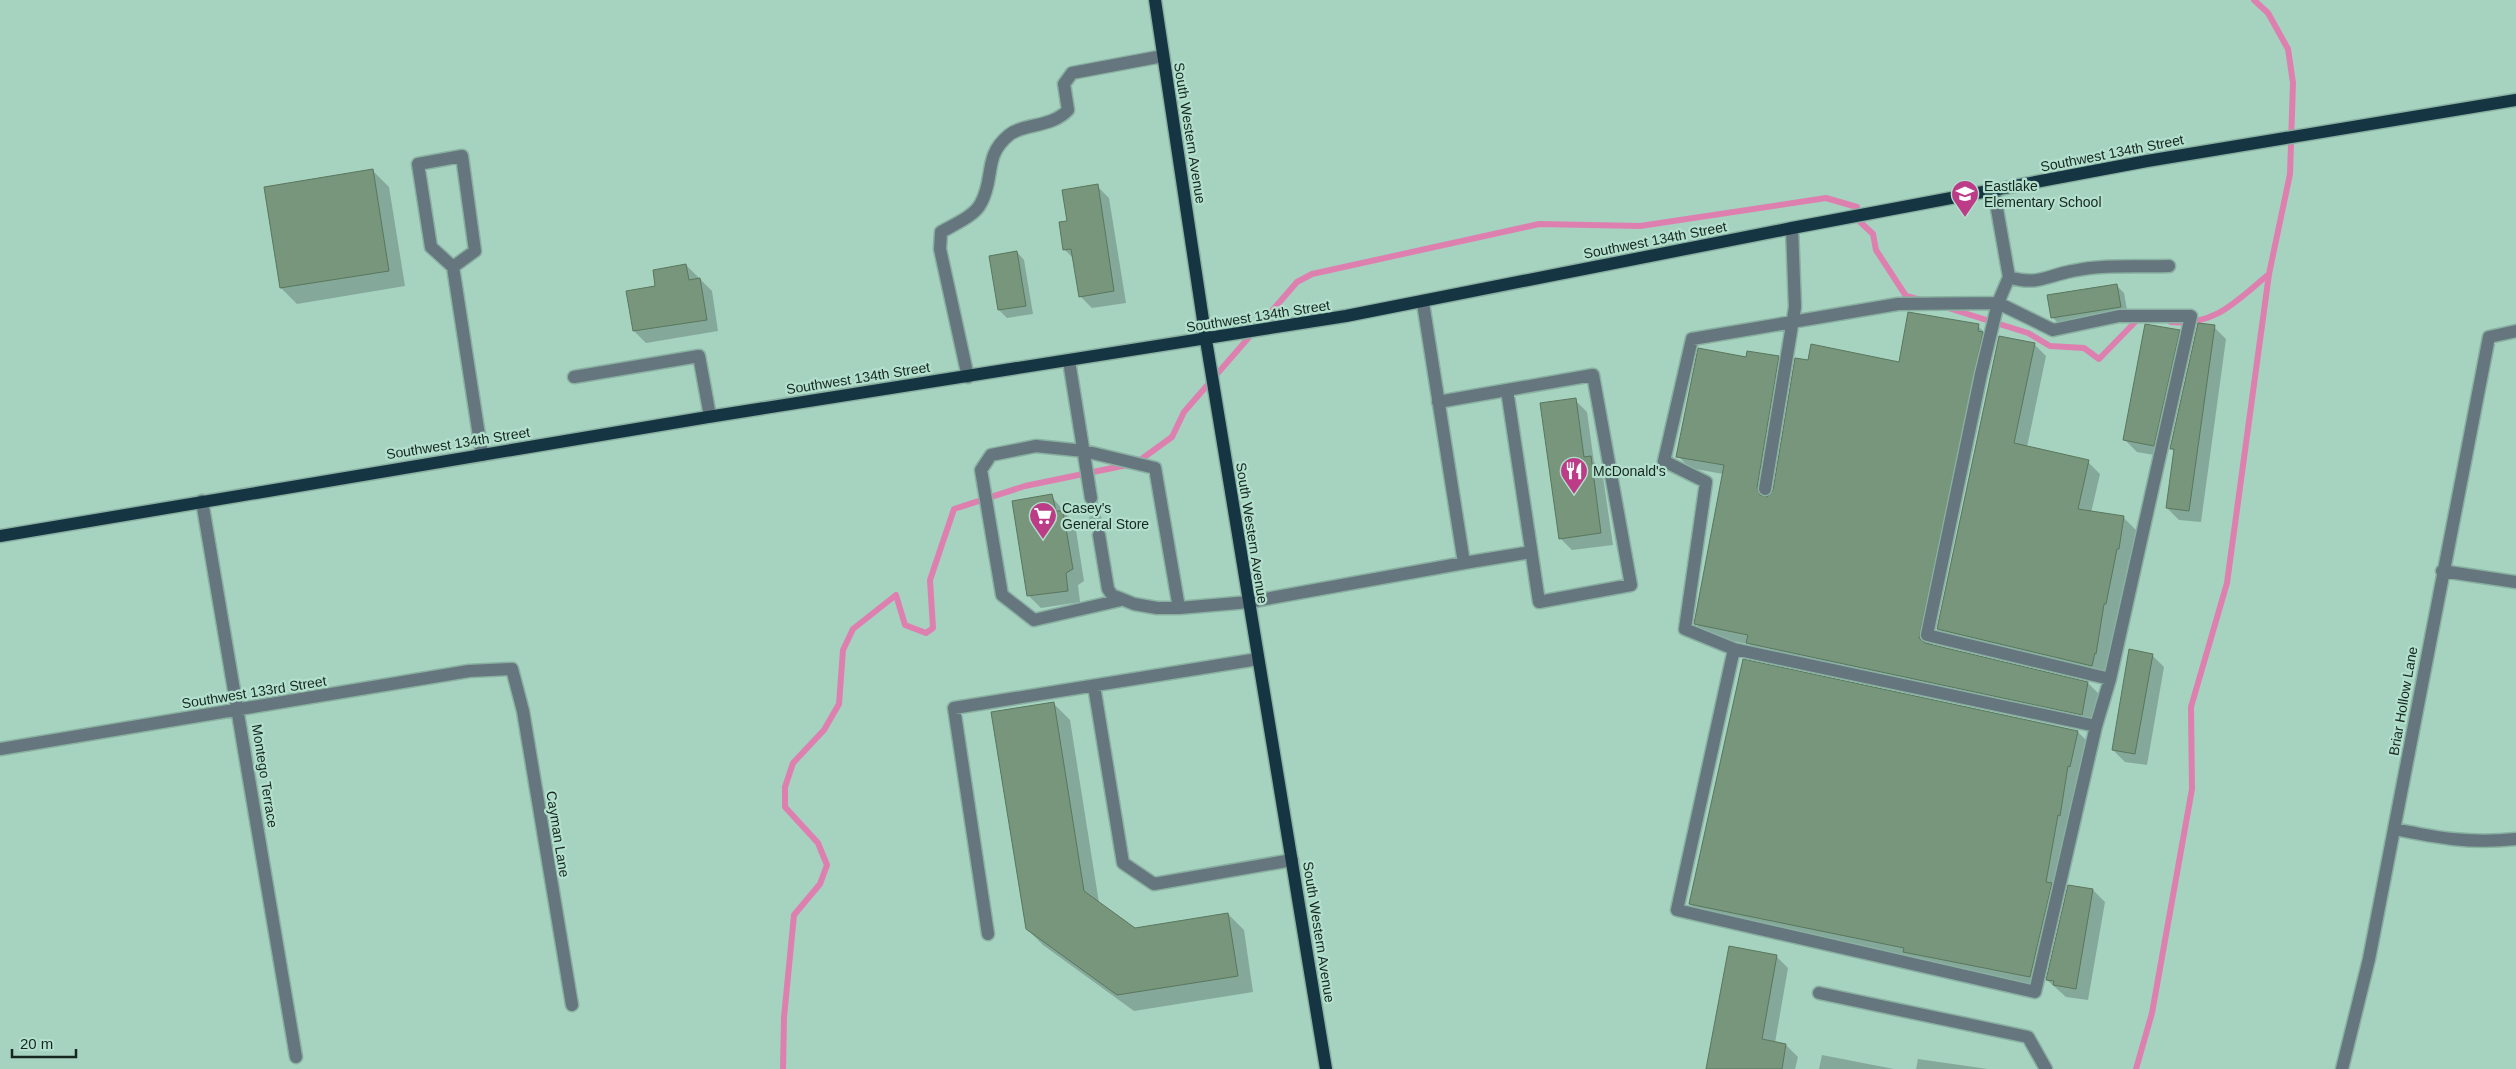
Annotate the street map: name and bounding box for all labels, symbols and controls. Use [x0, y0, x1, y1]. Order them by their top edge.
street label: South Western Avenue [1171, 61, 1209, 205]
street label: Southwest 134th Street [2039, 131, 2185, 175]
place label: Eastlake Elementary School [1984, 178, 2102, 210]
school or university icon: Eastlake Elementary School [1950, 179, 1980, 218]
street label: Southwest 134th Street [1582, 218, 1728, 262]
street label: Southwest 134th Street [1185, 297, 1331, 335]
street label: Southwest 134th Street [785, 359, 931, 397]
street label: Southwest 134th Street [385, 424, 531, 462]
restaurant icon: McDonald's [1559, 456, 1589, 495]
street label: South Western Avenue [1233, 461, 1271, 605]
place label: McDonald's [1593, 463, 1666, 479]
place label: Casey's General Store [1062, 500, 1149, 532]
supermarket icon: Casey's General Store [1028, 501, 1058, 540]
street label: Briar Hollow Lane [2386, 645, 2421, 757]
street label: Southwest 133rd Street [180, 673, 328, 711]
street label: Montego Terrace [249, 723, 281, 829]
street label: Cayman Lane [543, 790, 573, 879]
street label: South Western Avenue [1300, 860, 1338, 1004]
scale bar [12, 1026, 76, 1058]
text: 20 m [20, 1035, 53, 1052]

